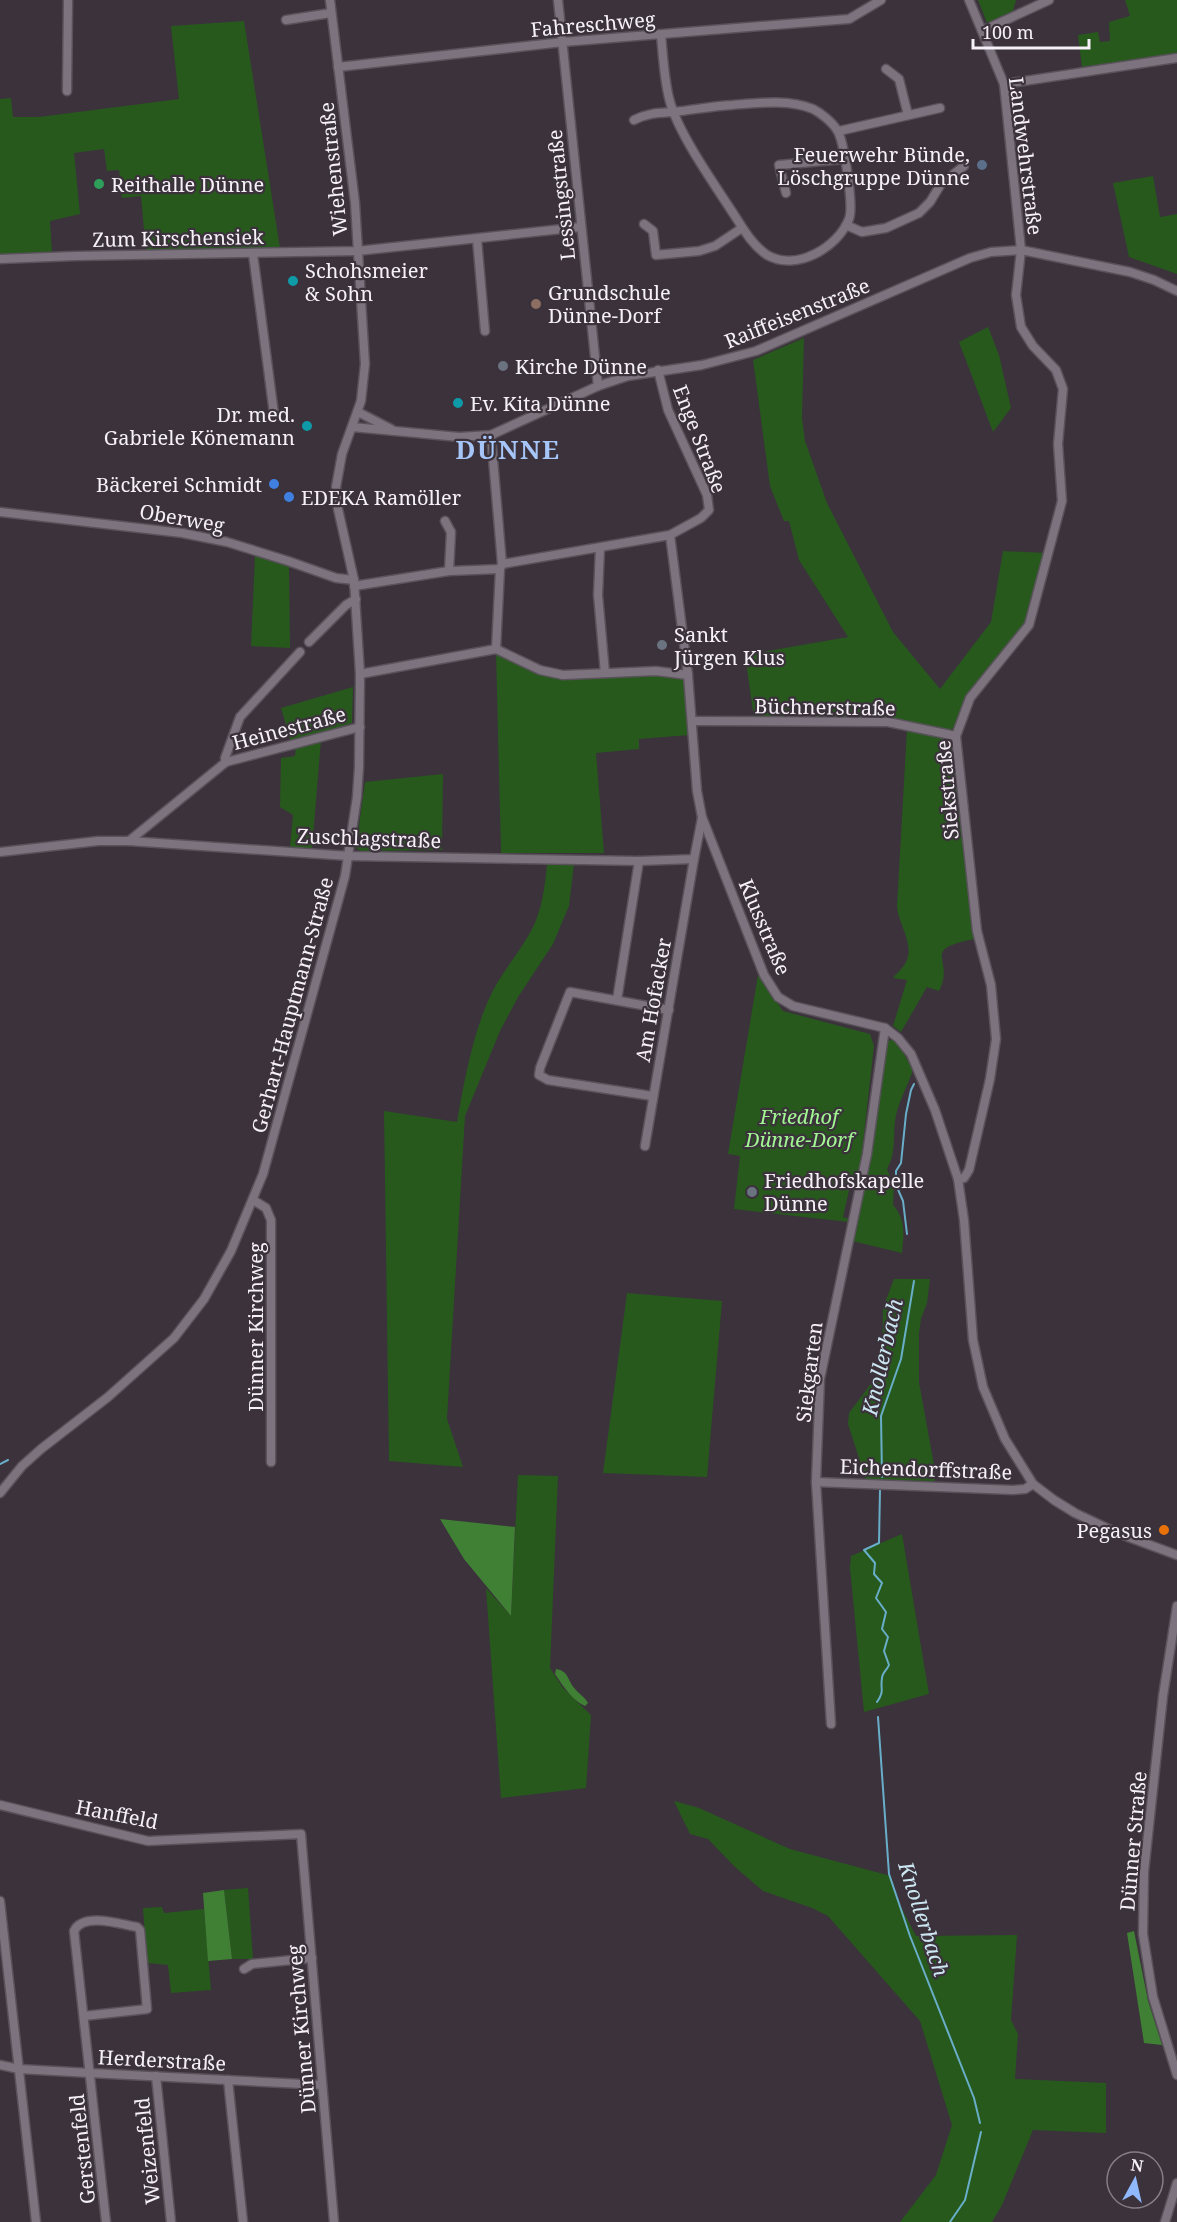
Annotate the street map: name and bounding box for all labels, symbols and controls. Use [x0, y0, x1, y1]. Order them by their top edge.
street label: Fahreschweg [529, 5, 657, 43]
scale bar [973, 12, 1088, 50]
text: 100 m [982, 20, 1034, 44]
street label: Landwehrstraße [1003, 75, 1049, 237]
street label: Wiehenstraße [313, 101, 353, 237]
street label: Lessingstraße [541, 128, 581, 262]
place label: Feuerwehr Bünde, Löschgruppe Dünne [777, 141, 970, 191]
marker: Feuerwehr Bünde, Löschgruppe Dünne [975, 158, 989, 172]
place label: Reithalle Dünne [111, 171, 264, 198]
marker: Reithalle Dünne [92, 177, 106, 191]
street label: Zum Kirschensiek [92, 223, 264, 253]
place label: Schohsmeier & Sohn [305, 257, 428, 307]
street label: Raiffeisenstraße [720, 272, 874, 354]
marker: Schohsmeier & Sohn [286, 274, 300, 288]
place label: Grundschule Dünne-Dorf [548, 279, 671, 329]
marker: Grundschule Dünne-Dorf [529, 297, 543, 311]
place label: Kirche Dünne [515, 353, 647, 380]
marker: Kirche Dünne [496, 359, 510, 373]
street label: Enge Straße [667, 381, 733, 497]
place label: Ev. Kita Dünne [470, 390, 610, 417]
marker: Ev. Kita Dünne [451, 396, 465, 410]
place label: Dr. med. Gabriele Könemann [104, 401, 295, 451]
marker: Dr. med. Gabriele Könemann [300, 419, 314, 433]
district label: DÜNNE [456, 431, 560, 467]
place label: Bäckerei Schmidt [96, 471, 262, 498]
marker: Bäckerei Schmidt [267, 477, 281, 491]
place label: EDEKA Ramöller [301, 484, 462, 511]
marker: EDEKA Ramöller [282, 490, 296, 504]
street label: Oberweg [137, 497, 227, 539]
place label: Sankt Jürgen Klus [673, 621, 785, 671]
marker: Sankt Jürgen Klus [655, 638, 669, 652]
street label: Büchnerstraße [754, 692, 896, 722]
street label: Heinestraße [229, 700, 349, 756]
street label: Siekstraße [929, 739, 965, 841]
street label: Zuschlagstraße [296, 822, 442, 854]
street label: Gerhart-Hauptmann-Straße [245, 874, 339, 1136]
street label: Klusstraße [733, 875, 797, 979]
street label: Am Hofacker [629, 935, 677, 1064]
park label: Friedhof Dünne-Dorf [744, 1103, 857, 1153]
place label: Friedhofskapelle Dünne [764, 1167, 924, 1217]
marker: Friedhofskapelle Dünne [745, 1185, 759, 1199]
street label: Dünner Kirchweg [242, 1242, 269, 1412]
water label: Knollerbach [855, 1295, 909, 1419]
street label: Siekgarten [789, 1320, 829, 1424]
street label: Eichendorffstraße [839, 1453, 1013, 1485]
place label: Pegasus [1076, 1517, 1152, 1544]
marker: Pegasus [1157, 1523, 1171, 1537]
street label: Dünner Straße [1113, 1770, 1153, 1912]
street label: Hanffeld [74, 1793, 160, 1835]
water label: Knollerbach [892, 1857, 956, 1980]
street label: Dünner Kirchweg [280, 1943, 322, 2115]
street label: Herderstraße [97, 2043, 227, 2077]
street label: Gerstenfeld [63, 2093, 101, 2205]
street label: Weizenfeld [128, 2096, 166, 2206]
north arrow [1105, 2150, 1165, 2210]
text: N [1129, 2153, 1145, 2177]

